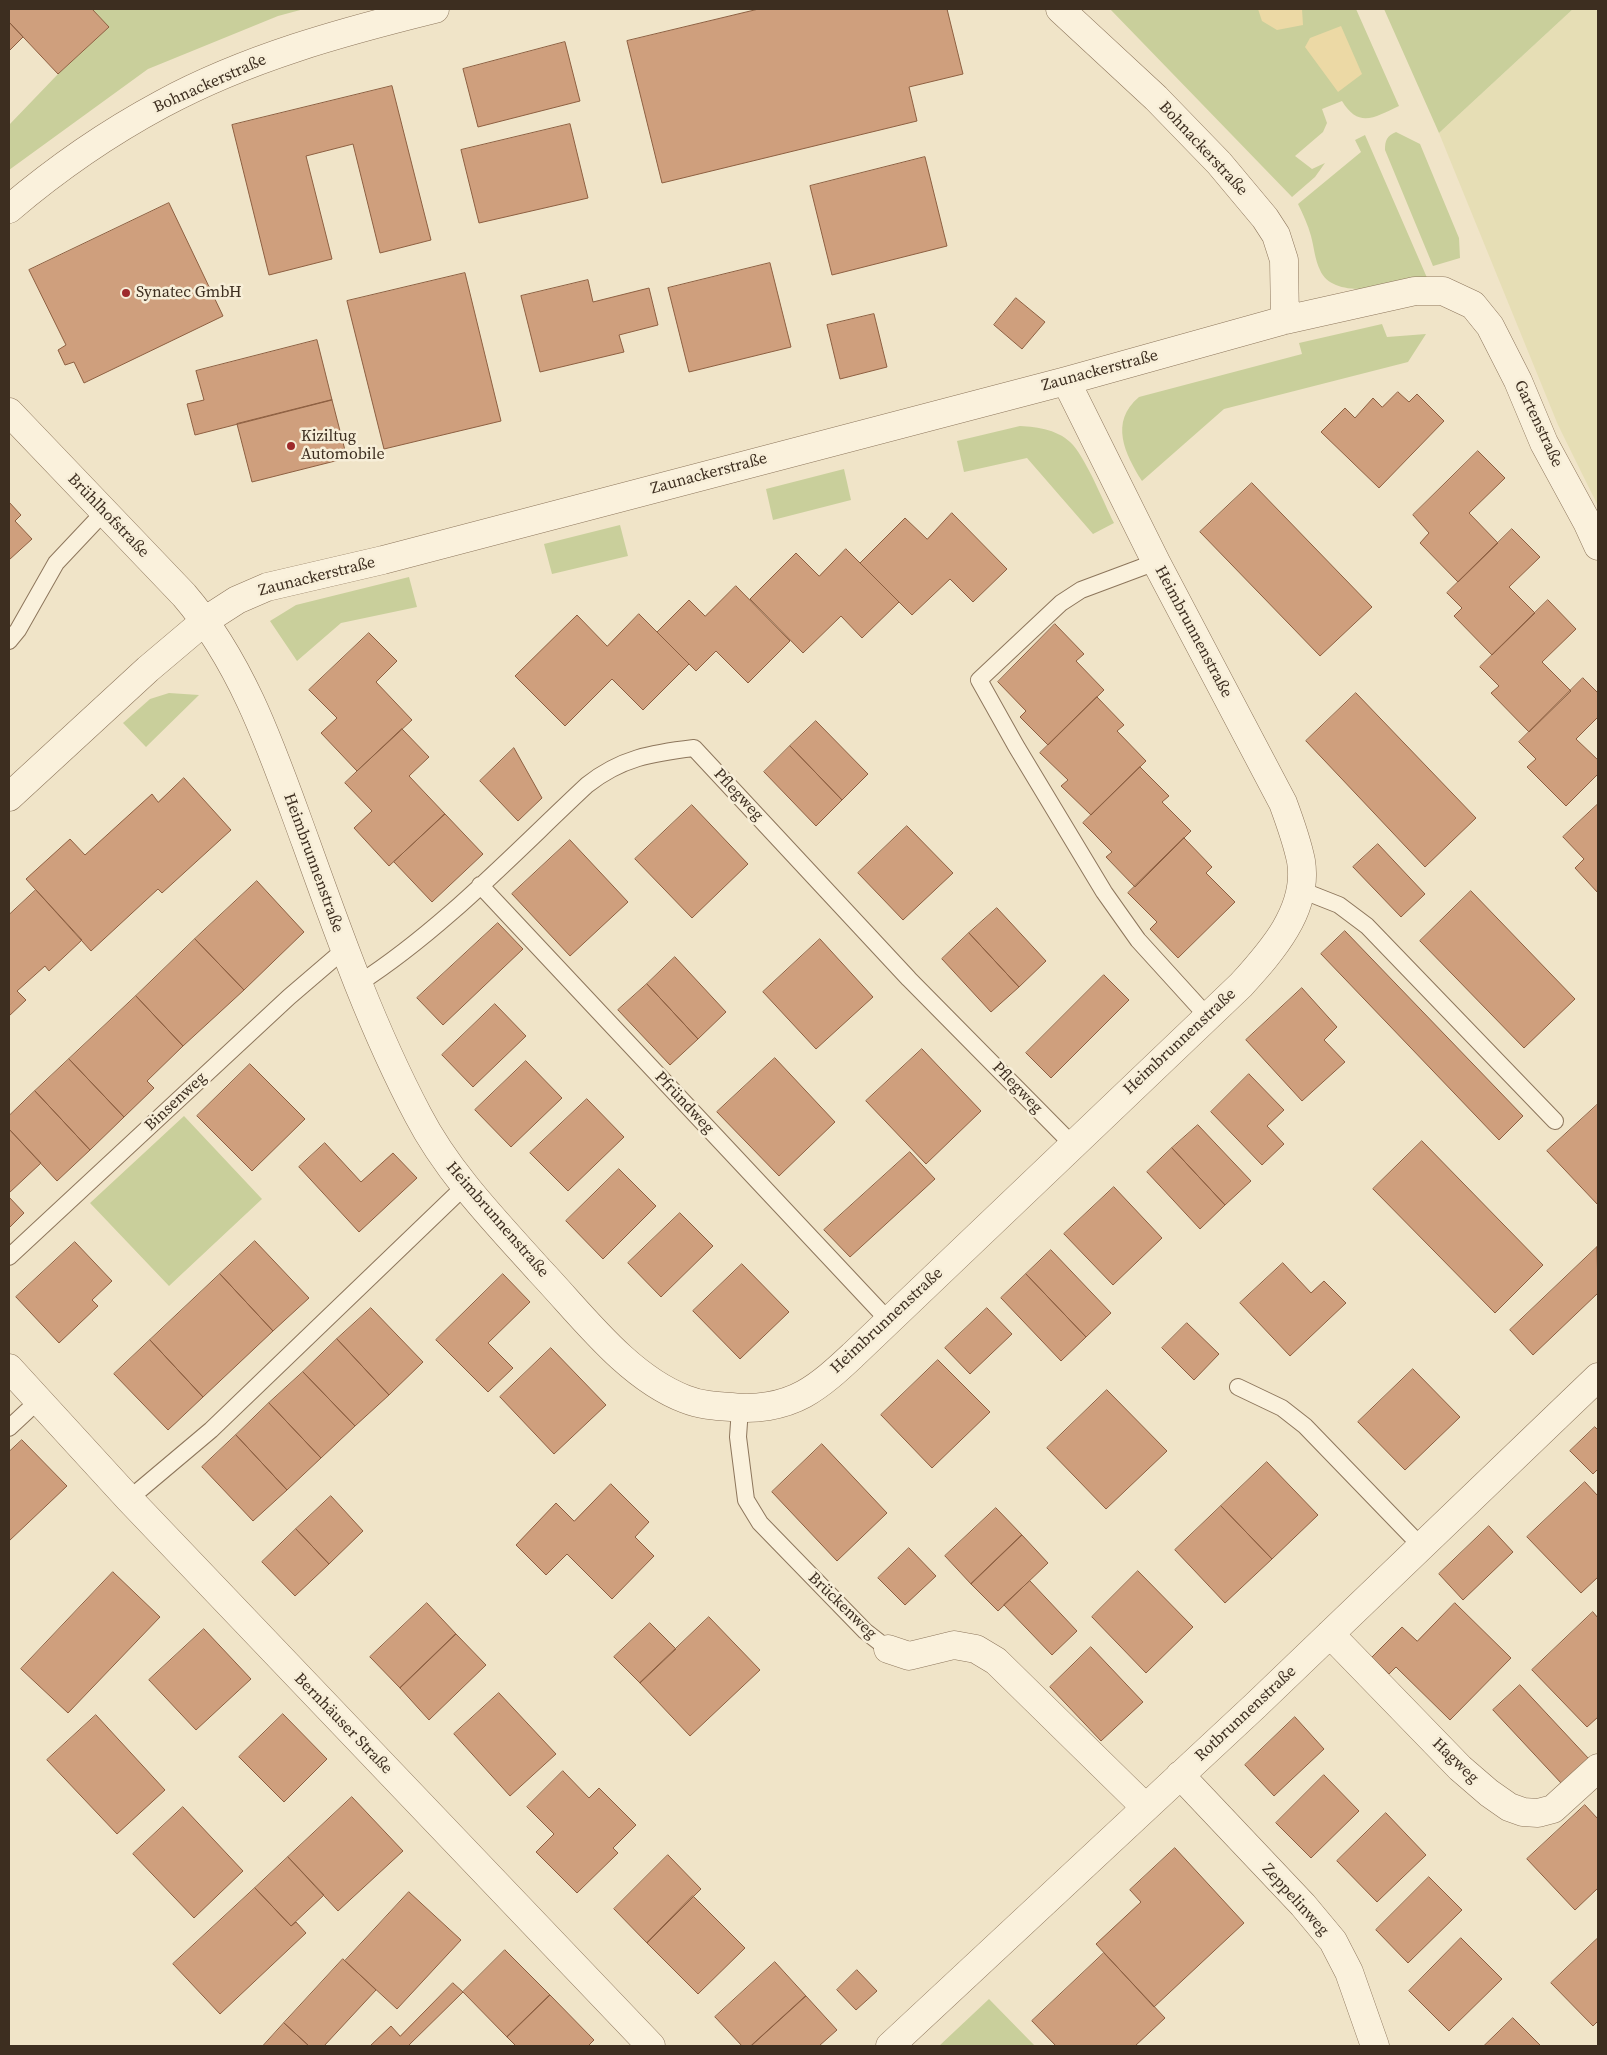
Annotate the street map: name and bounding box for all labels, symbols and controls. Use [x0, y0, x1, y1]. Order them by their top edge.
street label: Bohnackerstraße [151, 51, 269, 117]
street label: Bohnackerstraße [1155, 98, 1251, 200]
place label: Synatec GmbH [136, 283, 242, 303]
marker: Synatec GmbH [120, 287, 132, 299]
street label: Zaunackerstraße [1040, 346, 1160, 396]
street label: Gartenstraße [1510, 378, 1566, 470]
place label: Kiziltug Automobile [301, 427, 385, 465]
marker: Kiziltug Automobile [285, 440, 297, 452]
street label: Zaunackerstraße [649, 449, 769, 499]
street label: Brühlhofstraße [63, 470, 153, 562]
street label: Zaunackerstraße [257, 553, 377, 601]
street label: Heimbrunnenstraße [1150, 563, 1236, 701]
street label: Pflegweg [709, 765, 767, 825]
street label: Heimbrunnenstraße [279, 791, 347, 935]
street label: Heimbrunnenstraße [1120, 985, 1240, 1099]
street label: Pflegweg [988, 1058, 1046, 1118]
street label: Pfründweg [650, 1068, 718, 1138]
street label: Binsenweg [141, 1069, 211, 1135]
street label: Heimbrunnenstraße [442, 1158, 552, 1282]
street label: Heimbrunnenstraße [827, 1264, 947, 1378]
street label: Brückenweg [804, 1569, 880, 1643]
street label: Rotbrunnenstraße [1191, 1662, 1301, 1766]
street label: Bernhäuser Straße [290, 1670, 396, 1778]
street label: Hagweg [1428, 1734, 1482, 1788]
street label: Zeppelinweg [1258, 1860, 1332, 1940]

